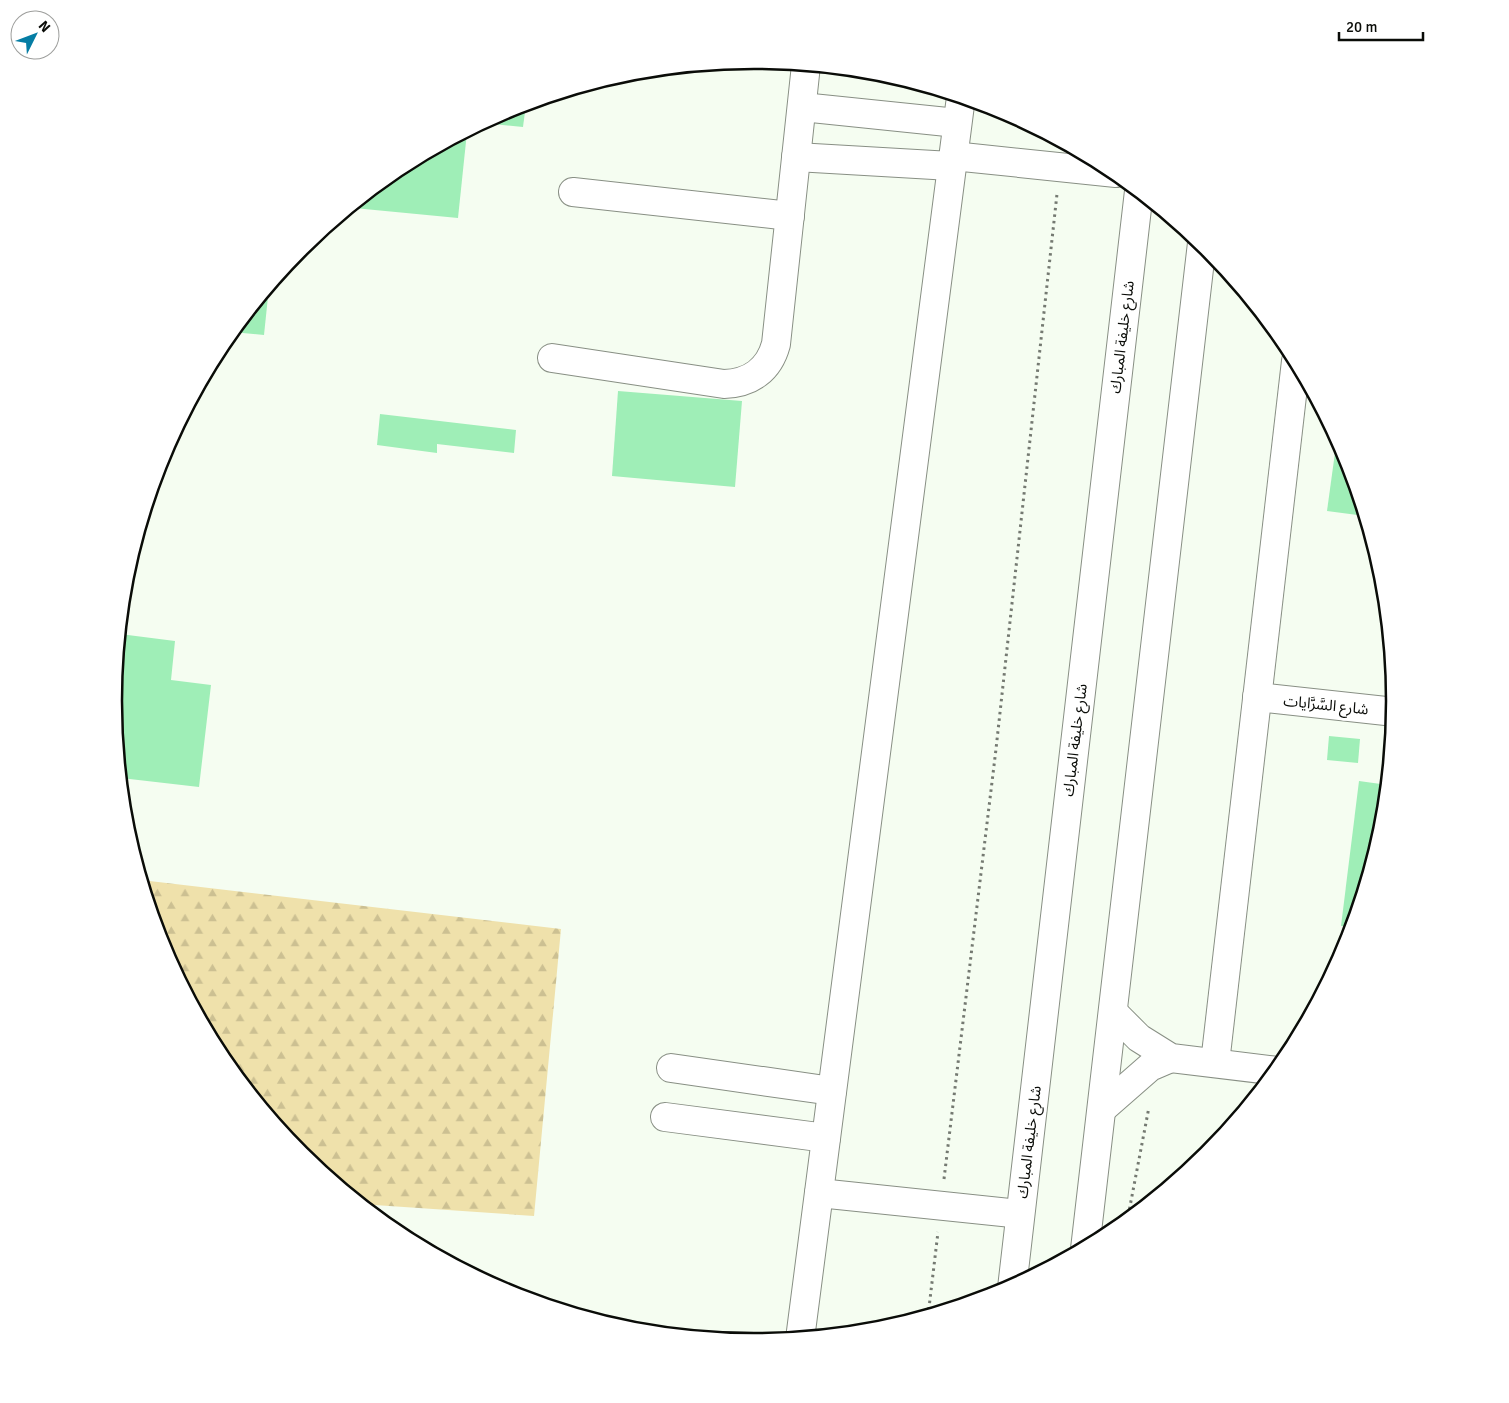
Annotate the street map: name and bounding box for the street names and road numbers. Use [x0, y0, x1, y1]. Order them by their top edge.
street label: شارع خليفة المبارك [1106, 279, 1141, 395]
street label: شارع خليفة المبارك [1059, 682, 1094, 798]
street label: شارع السَّرَّايات [1282, 692, 1370, 721]
street label: شارع خليفة المبارك [1013, 1084, 1048, 1200]

